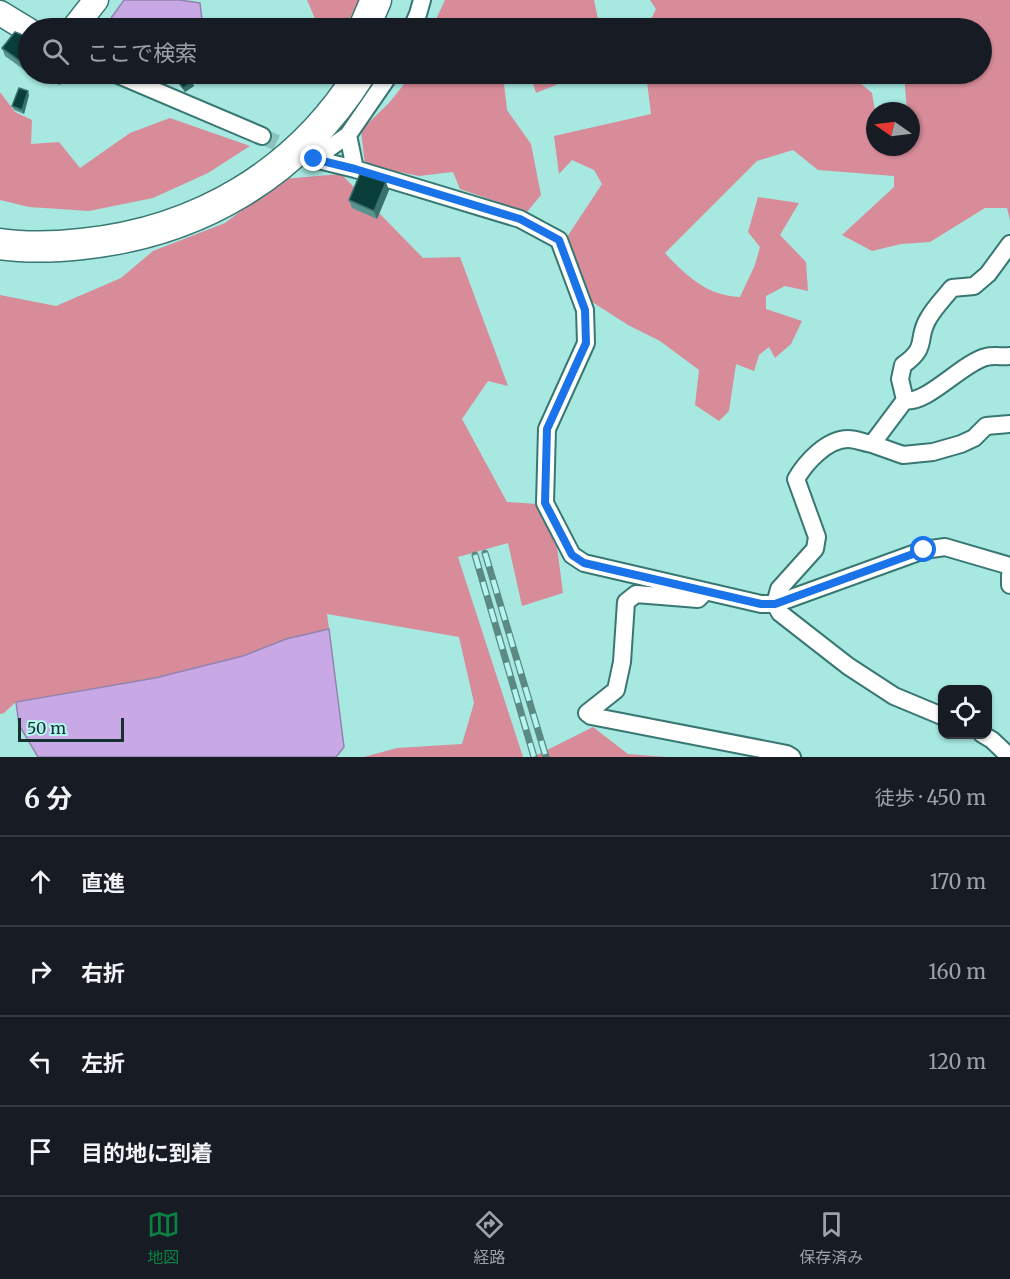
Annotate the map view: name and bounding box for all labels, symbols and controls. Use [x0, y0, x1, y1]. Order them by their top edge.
search box [18, 18, 992, 84]
icon: search [39, 35, 72, 68]
text: ここで検索 [87, 39, 197, 67]
north arrow [866, 102, 920, 156]
route end [300, 145, 326, 171]
route start [910, 536, 936, 562]
map controls [938, 685, 992, 739]
button: locate [938, 685, 992, 739]
scale bar [18, 715, 124, 742]
text: 50 m [27, 718, 66, 738]
text: 6 分 [24, 782, 72, 815]
text: 徒歩 · 450 m [875, 785, 986, 810]
icon: ahead [24, 865, 57, 898]
text: 直進 [81, 869, 125, 897]
text: 170 m [930, 869, 986, 894]
icon: right [24, 955, 57, 988]
text: 右折 [81, 959, 125, 987]
text: 160 m [928, 959, 986, 984]
icon: left [24, 1045, 57, 1078]
text: 左折 [81, 1049, 125, 1077]
text: 120 m [928, 1049, 986, 1074]
icon: arrive [24, 1135, 57, 1168]
text: 目的地に到着 [81, 1139, 213, 1167]
tab: 地図 [147, 1208, 180, 1268]
tab: 経路 [473, 1208, 506, 1268]
tab: 保存済み [799, 1208, 863, 1268]

